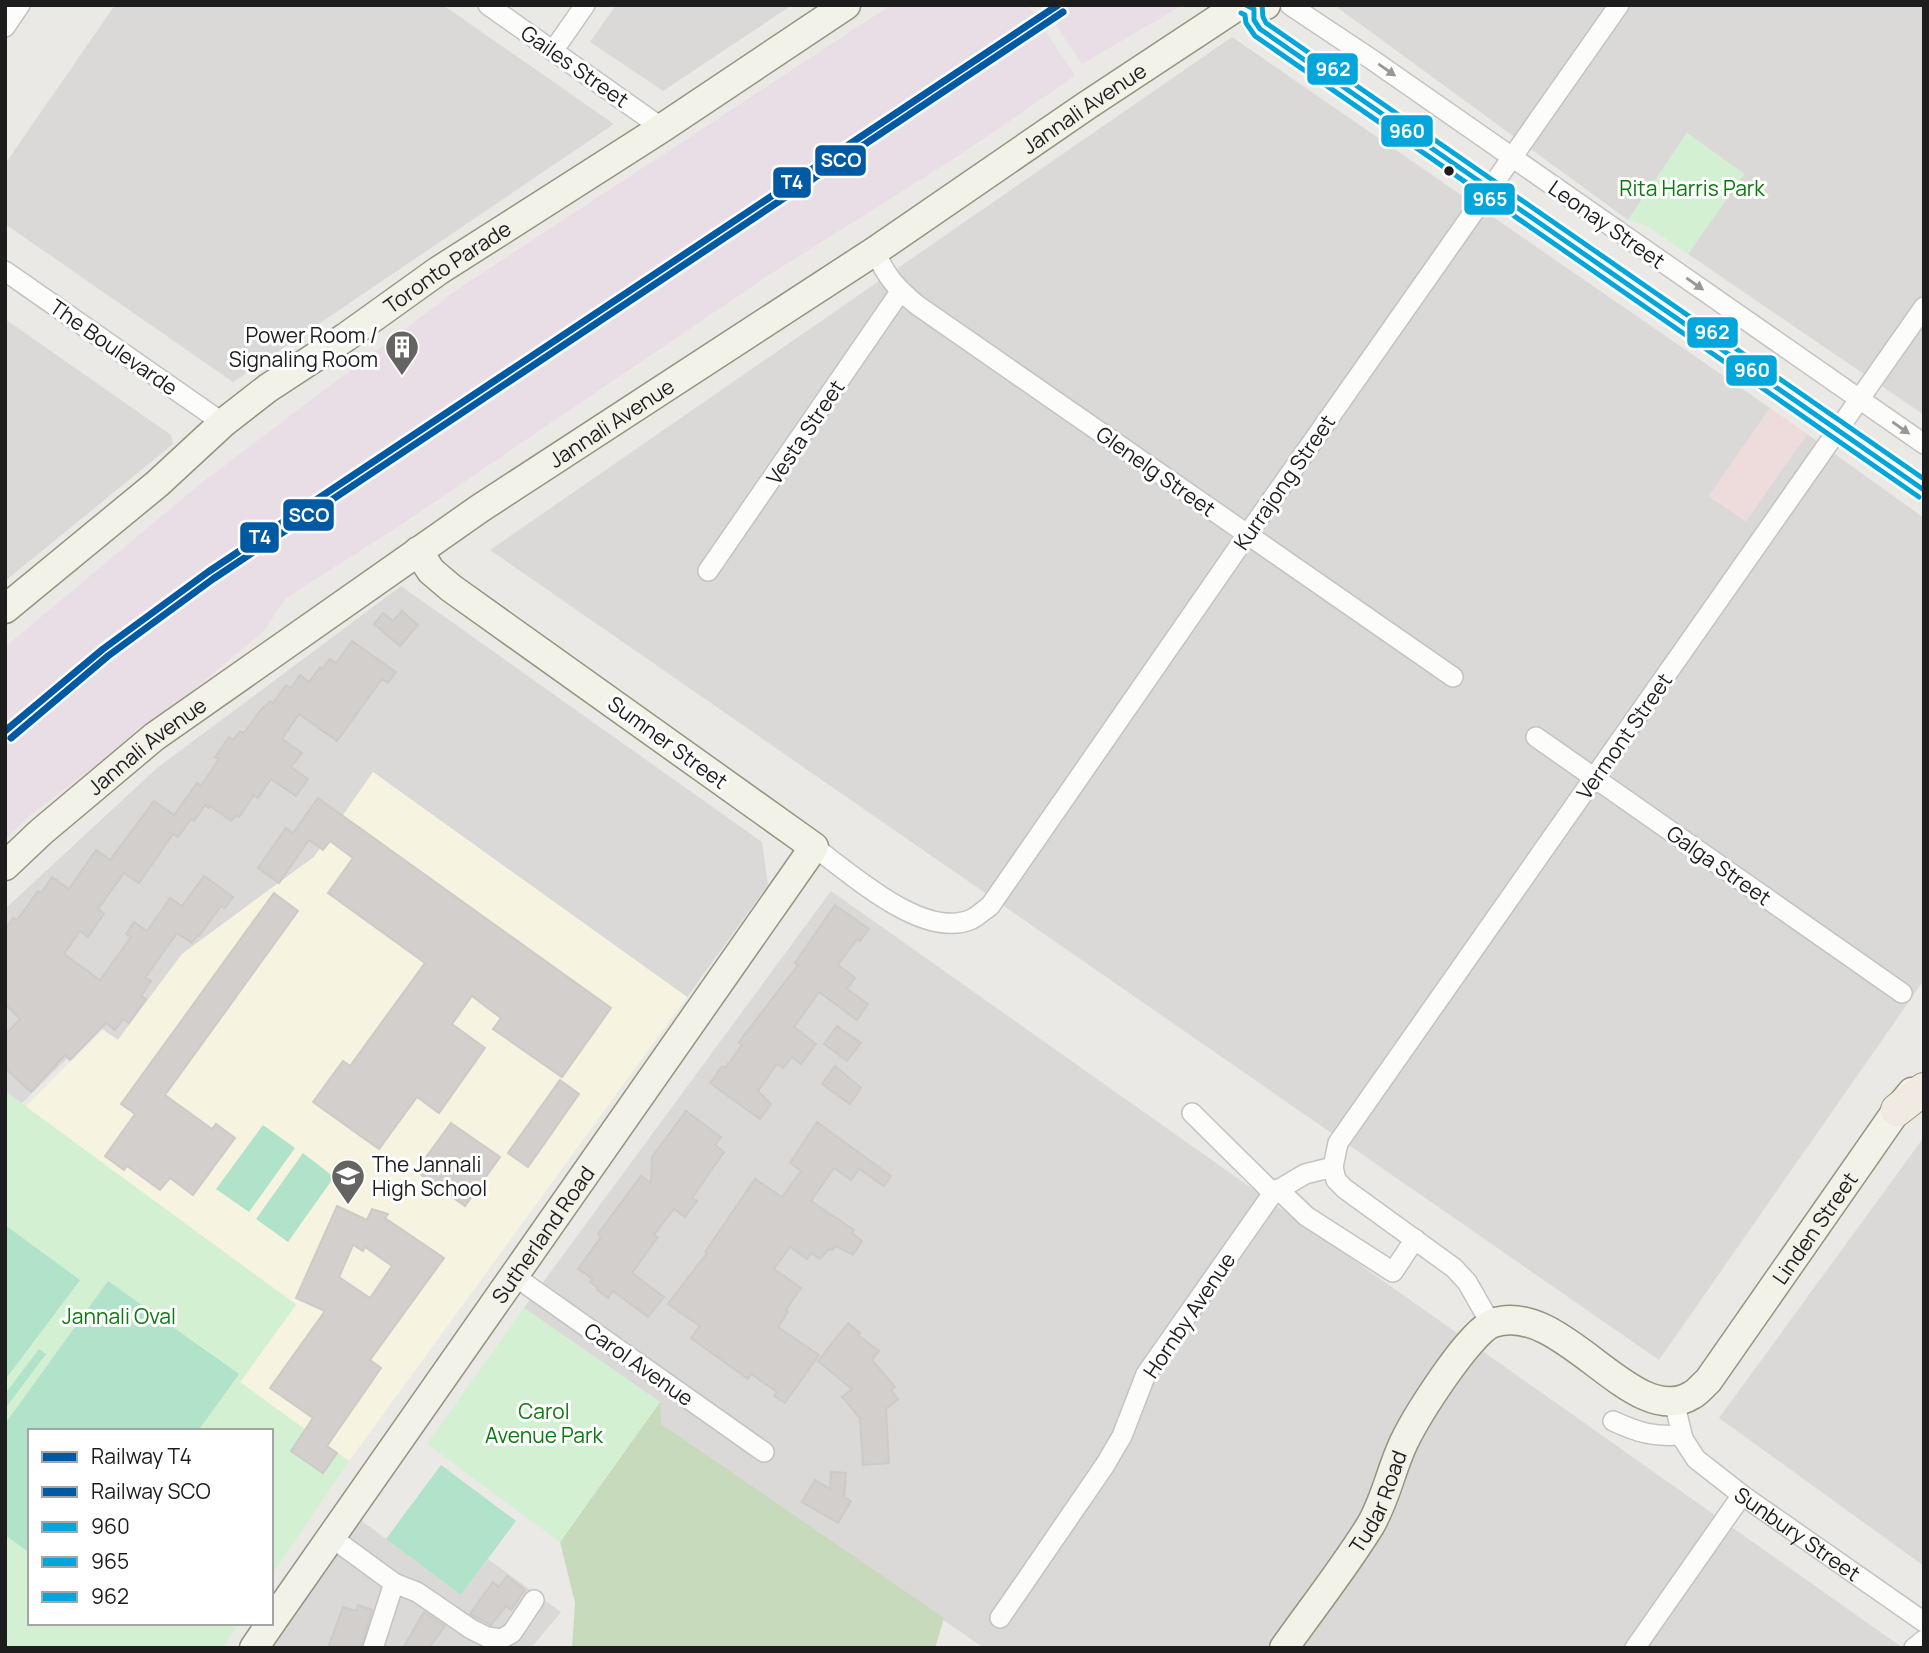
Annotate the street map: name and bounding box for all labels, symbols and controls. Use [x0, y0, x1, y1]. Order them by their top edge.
street label: Gailes Street [516, 19, 634, 113]
line badge: 962 [1306, 52, 1359, 86]
street label: Jannali Avenue [1016, 56, 1151, 160]
text: 962 [1316, 56, 1350, 82]
one-way arrow [1378, 63, 1396, 77]
line badge: 960 [1380, 114, 1434, 148]
text: 960 [1389, 118, 1425, 144]
line badge: SCO [814, 144, 867, 177]
text: SCO [821, 147, 861, 173]
unlabelled marker [1442, 164, 1456, 178]
line badge: T4 [772, 166, 812, 199]
text: T4 [781, 169, 803, 195]
street label: Leonay Street [1543, 174, 1671, 274]
park label: Rita Harris Park [1619, 174, 1765, 202]
line badge: 965 [1463, 182, 1516, 216]
text: 965 [1473, 186, 1507, 212]
street label: Toronto Parade [378, 214, 516, 320]
one-way arrow [1686, 277, 1704, 291]
street label: The Boulevarde [45, 293, 183, 401]
line badge: 962 [1686, 316, 1739, 349]
text: 962 [1695, 319, 1729, 345]
place label: Power Room / Signaling Room [229, 321, 378, 373]
building icon: Power Room / Signaling Room [383, 328, 421, 377]
line badge: 960 [1725, 354, 1778, 387]
text: 960 [1734, 357, 1770, 383]
street label: Jannali Avenue [543, 372, 679, 474]
street label: Vesta Street [760, 374, 850, 490]
street label: Kurrajong Street [1227, 409, 1341, 555]
street label: Glenelg Street [1091, 420, 1221, 522]
one-way arrow [1892, 421, 1911, 434]
line badge: SCO [282, 498, 335, 532]
text: SCO [289, 502, 329, 528]
line badge: T4 [239, 521, 280, 554]
text: T4 [249, 524, 271, 550]
street label: Vermont Street [1570, 667, 1678, 805]
street label: Sumner Street [603, 689, 733, 795]
street label: Jannali Avenue [81, 691, 212, 801]
street label: Galga Street [1661, 819, 1777, 911]
place label: The Jannali High School [372, 1150, 487, 1202]
school or university icon: The Jannali High School [329, 1157, 367, 1206]
street label: Sutherland Road [485, 1160, 601, 1309]
street label: Linden Street [1766, 1166, 1864, 1290]
street label: Hornby Avenue [1137, 1247, 1241, 1383]
park label: Jannali Oval [62, 1302, 176, 1330]
street label: Carol Avenue [579, 1316, 699, 1412]
park label: Carol Avenue Park [485, 1397, 604, 1449]
legend [28, 1429, 273, 1625]
text: Railway T4 [91, 1442, 192, 1470]
street label: Tudar Road [1343, 1446, 1413, 1558]
text: Railway SCO [91, 1477, 211, 1505]
street label: Sunbury Street [1729, 1480, 1866, 1587]
text: 960 [91, 1512, 130, 1540]
text: 965 [91, 1547, 129, 1575]
text: 962 [91, 1582, 129, 1610]

